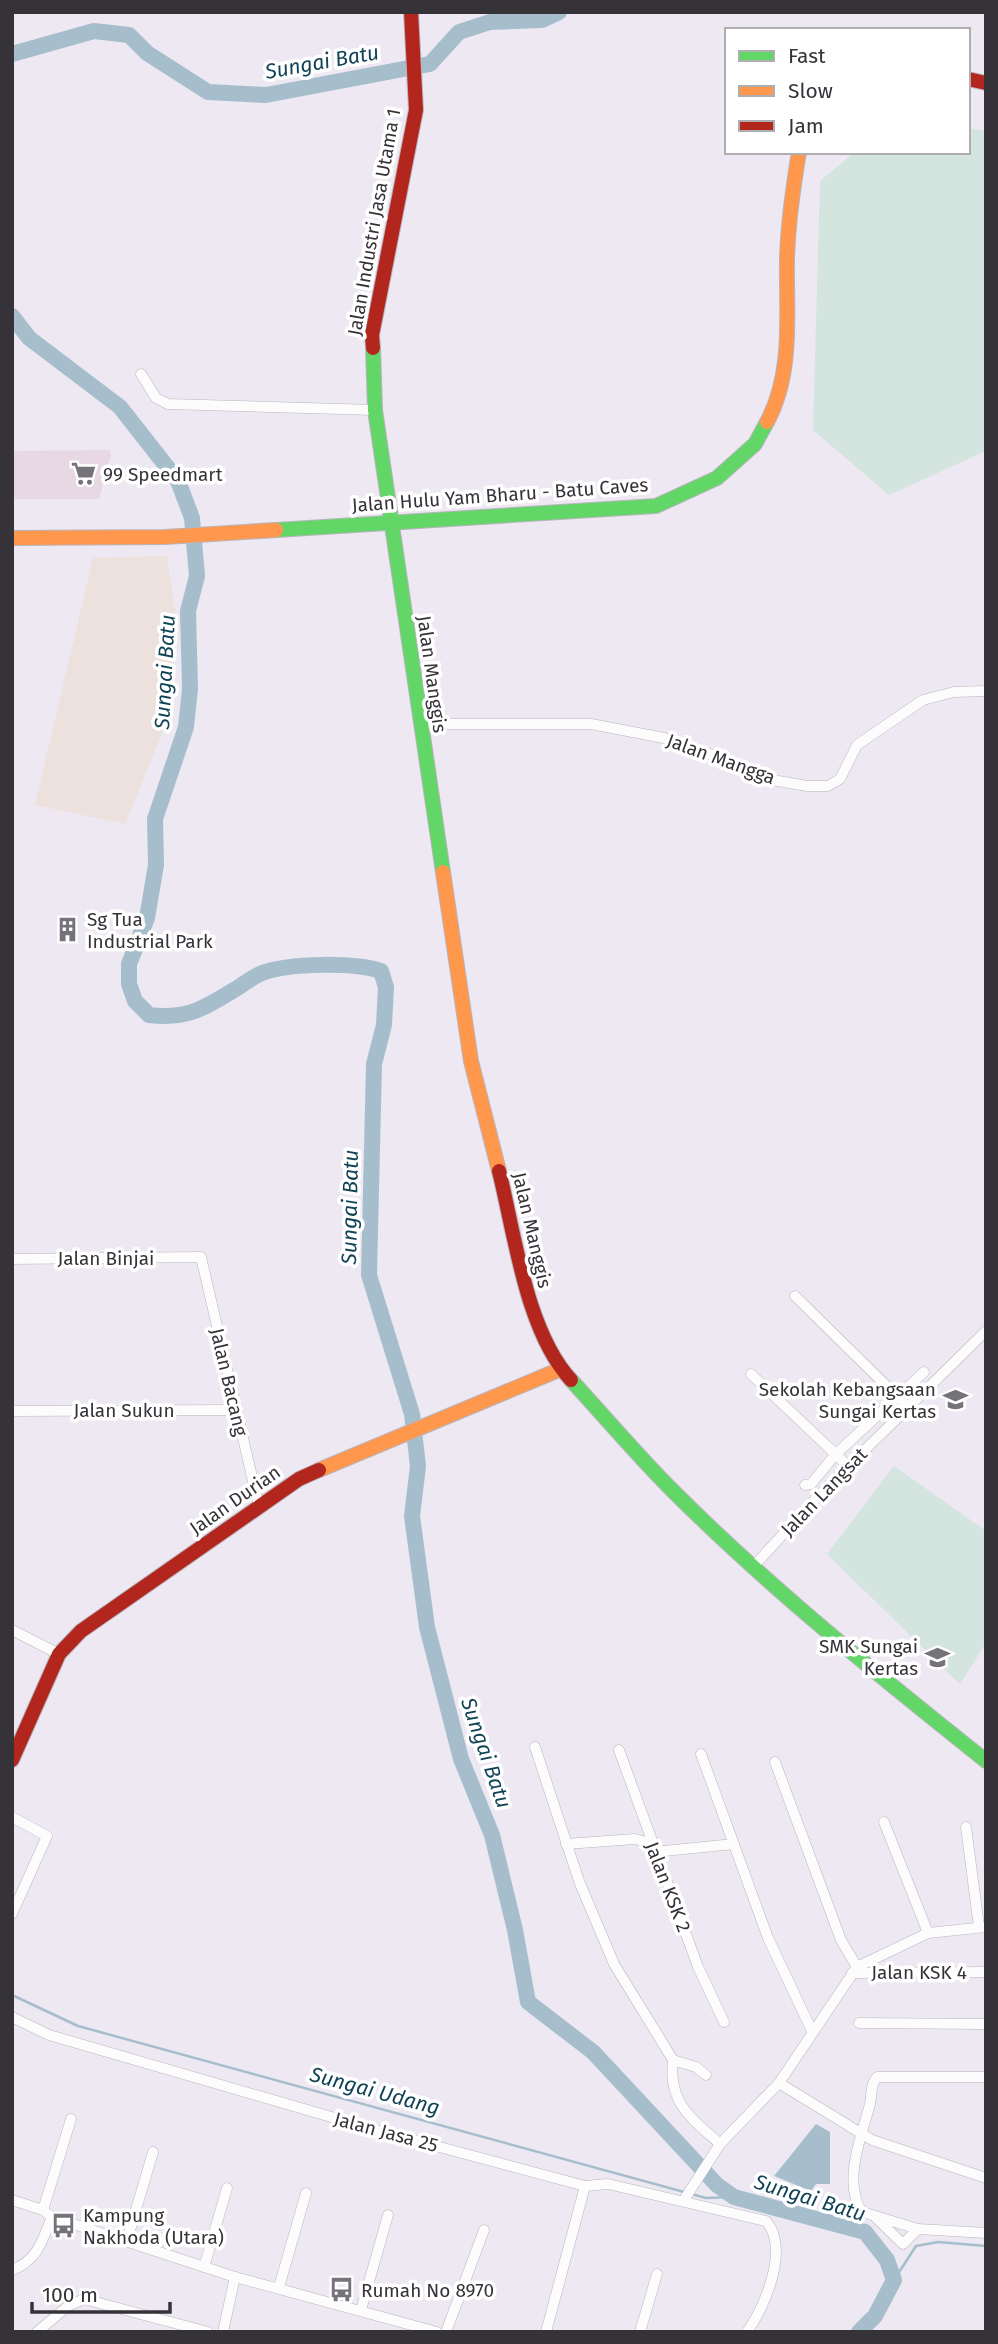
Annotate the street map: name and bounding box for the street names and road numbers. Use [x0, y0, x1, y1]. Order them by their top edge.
street label: Jalan Industri Jasa Utama 1 [343, 107, 405, 337]
street label: Jalan Hulu Yam Bharu - Batu Caves [351, 473, 649, 517]
street label: Jalan Manggis [412, 614, 452, 734]
street label: Jalan Mangga [664, 729, 778, 789]
street label: Jalan Manggis [508, 1170, 557, 1290]
street label: Jalan Binjai [58, 1247, 154, 1270]
street label: Jalan Bacang [205, 1326, 253, 1438]
street label: Jalan Sukun [73, 1399, 175, 1422]
street label: Jalan Langsat [776, 1443, 872, 1541]
street label: Jalan Durian [185, 1460, 285, 1540]
street label: Jalan KSK 2 [640, 1839, 696, 1935]
street label: Jalan KSK 4 [871, 1961, 967, 1984]
street label: Jalan Jasa 25 [331, 2107, 441, 2157]

